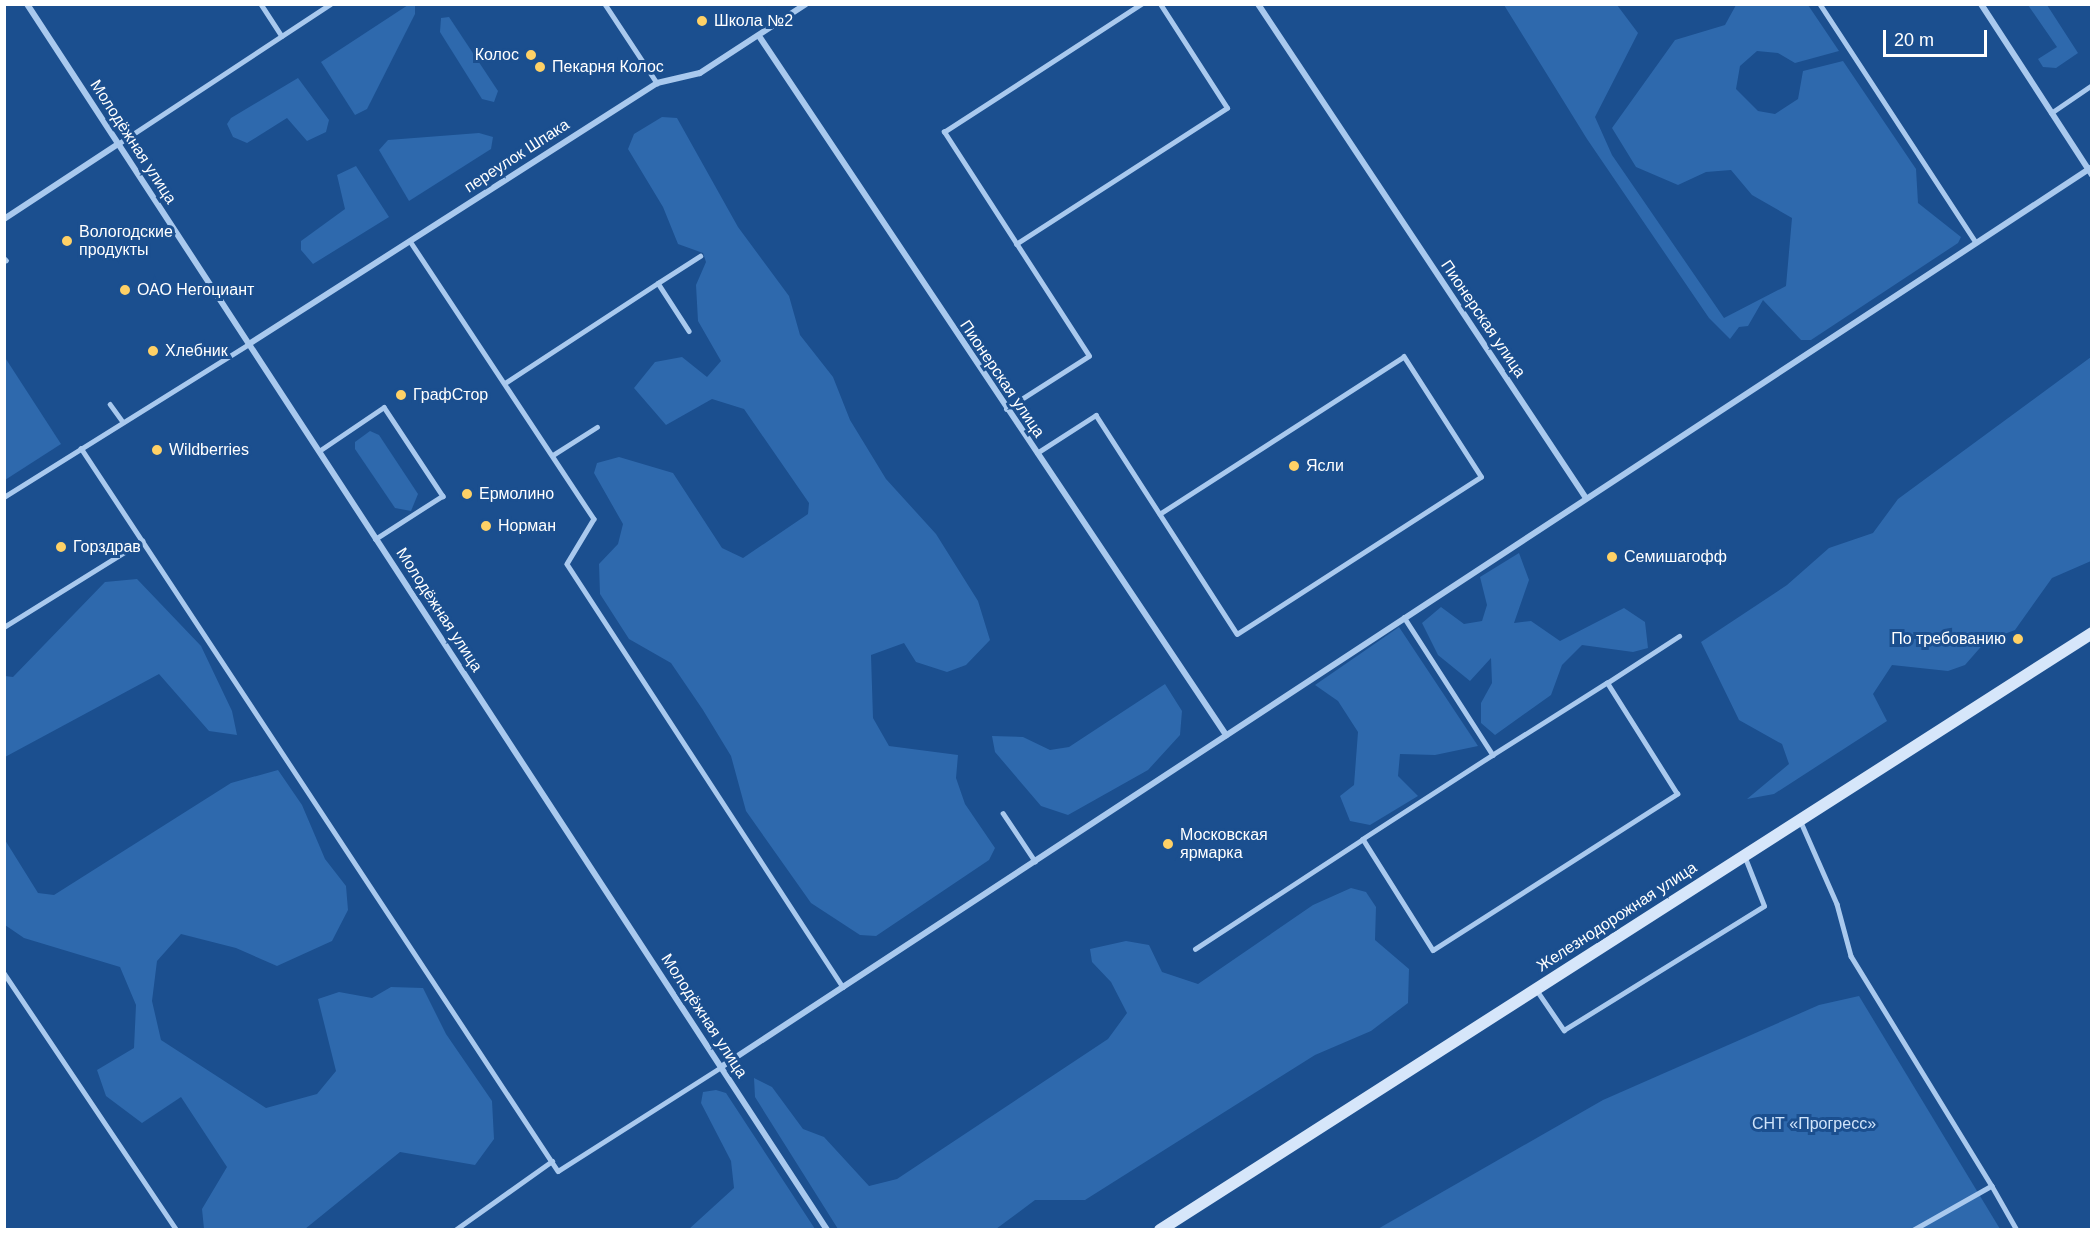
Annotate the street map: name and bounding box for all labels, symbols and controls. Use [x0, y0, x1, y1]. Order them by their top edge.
place label: Школа №2 [714, 11, 793, 31]
marker: Школа №2 [695, 14, 709, 28]
scale bar [1886, 18, 1990, 56]
text: 20 m [1894, 30, 1934, 50]
place label: Колос [475, 45, 519, 65]
marker: Колос [524, 48, 538, 62]
place label: Пекарня Колос [552, 57, 664, 77]
marker: Пекарня Колос [533, 60, 547, 74]
street label: Молодёжная улица [86, 76, 180, 208]
street label: переулок Шпака [461, 115, 573, 197]
place label: Вологодские продукты [79, 222, 173, 260]
marker: Вологодские продукты [60, 234, 74, 248]
street label: Пионерская улица [1437, 257, 1529, 381]
place label: ОАО Негоциант [137, 280, 254, 300]
marker: ОАО Негоциант [118, 283, 132, 297]
street label: Пионерская улица [956, 317, 1048, 441]
place label: Хлебник [165, 341, 228, 361]
marker: Хлебник [146, 344, 160, 358]
place label: ГрафСтор [413, 385, 488, 405]
marker: ГрафСтор [394, 388, 408, 402]
place label: Wildberries [169, 440, 249, 460]
marker: Wildberries [150, 443, 164, 457]
place label: Ясли [1306, 456, 1344, 476]
marker: Ясли [1287, 459, 1301, 473]
place label: Ермолино [479, 484, 554, 504]
marker: Ермолино [460, 487, 474, 501]
place label: Норман [498, 516, 556, 536]
marker: Норман [479, 519, 493, 533]
place label: Горздрав [73, 537, 141, 557]
marker: Горздрав [54, 540, 68, 554]
street label: Молодёжная улица [392, 544, 486, 676]
place label: Семишагофф [1624, 547, 1727, 567]
marker: Семишагофф [1605, 550, 1619, 564]
place label: По требованию [1891, 629, 2006, 649]
marker: По требованию [2011, 632, 2025, 646]
place label: Московская ярмарка [1180, 825, 1268, 863]
marker: Московская ярмарка [1161, 837, 1175, 851]
street label: Железнодорожная улица [1533, 858, 1701, 976]
street label: Молодёжная улица [657, 950, 751, 1082]
park label: СНТ «Прогресс» [1752, 1114, 1876, 1134]

